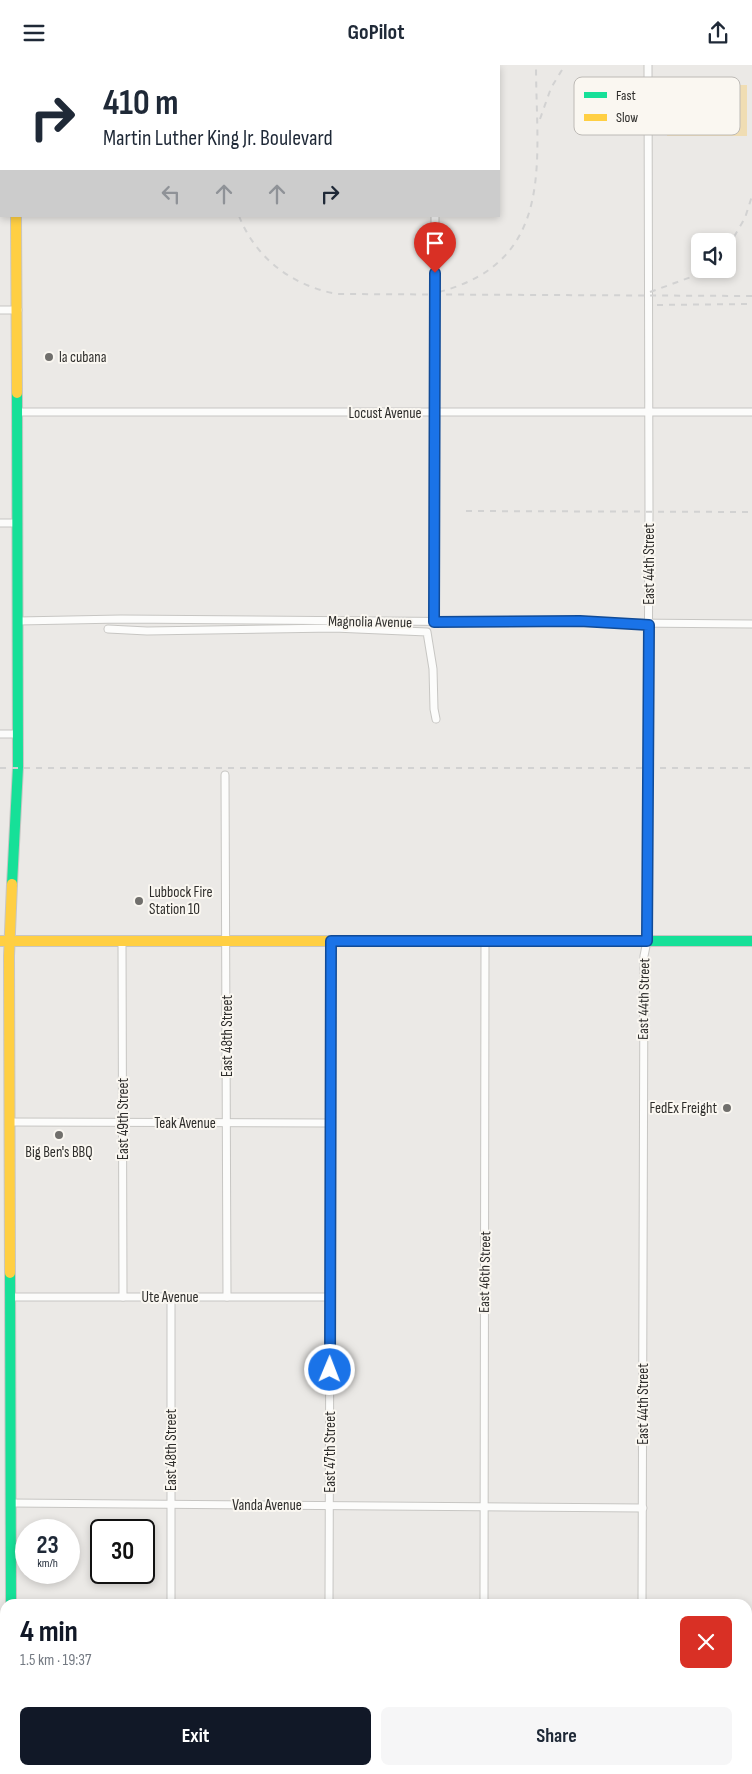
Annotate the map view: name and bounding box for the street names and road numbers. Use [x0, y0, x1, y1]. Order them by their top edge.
street label: Locust Avenue [349, 404, 421, 423]
street label: East 44th Street [640, 523, 659, 605]
street label: Magnolia Avenue [328, 612, 412, 632]
street label: East 44th Street [634, 958, 654, 1040]
street label: East 48th Street [218, 995, 237, 1077]
street label: East 49th Street [114, 1077, 133, 1160]
street label: Teak Avenue [154, 1114, 216, 1133]
street label: East 46th Street [475, 1230, 495, 1313]
street label: Ute Avenue [142, 1288, 198, 1307]
street label: East 44th Street [634, 1363, 653, 1445]
street label: East 48th Street [162, 1409, 181, 1491]
street label: East 47th Street [321, 1411, 340, 1493]
street label: Vanda Avenue [232, 1496, 302, 1515]

